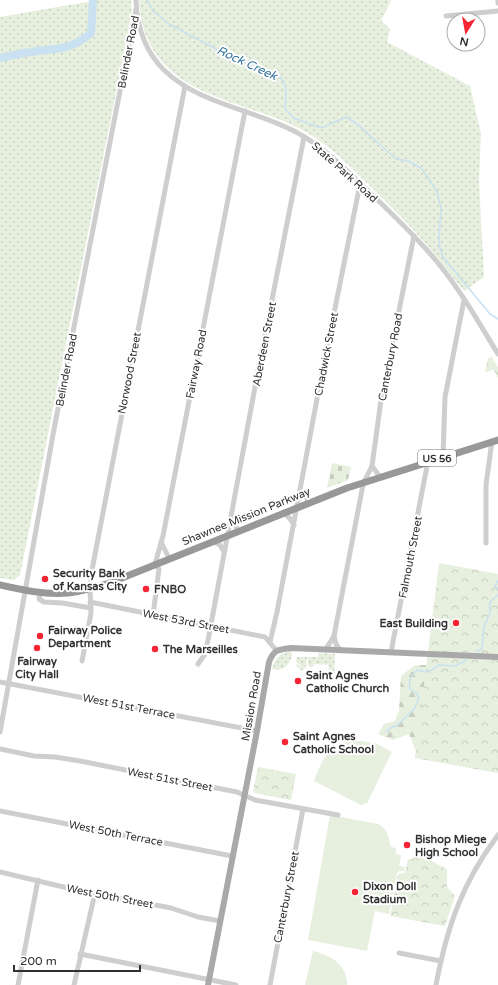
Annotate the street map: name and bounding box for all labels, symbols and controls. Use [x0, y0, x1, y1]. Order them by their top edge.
north arrow [446, 12, 486, 52]
street label: Belinder Road [115, 15, 142, 90]
text: N [459, 34, 470, 49]
water label: Rock Creek [215, 43, 281, 84]
street label: State Park Road [309, 139, 380, 205]
street label: Aberdeen Street [250, 301, 279, 387]
street label: Chadwick Street [312, 311, 341, 397]
street label: Canterbury Road [376, 312, 405, 402]
street label: Fairway Road [183, 328, 210, 400]
street label: Norwood Street [115, 331, 144, 415]
street label: Belinder Road [53, 333, 80, 408]
road number: US 56 [418, 450, 456, 466]
street label: Shawnee Mission Parkway [180, 485, 312, 548]
street label: Falmouth Street [396, 515, 425, 599]
place label: Security Bank of Kansas City [53, 567, 127, 594]
marker: Security Bank of Kansas City [40, 574, 50, 584]
place label: FNBO [154, 583, 186, 596]
marker: FNBO [141, 584, 151, 594]
street label: West 53rd Street [141, 607, 230, 636]
place label: East Building [380, 617, 448, 631]
marker: East Building [451, 618, 461, 628]
place label: Fairway Police Department [48, 624, 123, 651]
marker: Fairway Police Department [35, 631, 45, 641]
marker: Fairway City Hall [32, 643, 42, 653]
place label: The Marseilles [162, 643, 238, 656]
marker: The Marseilles [150, 644, 160, 654]
place label: Fairway City Hall [15, 655, 59, 682]
place label: Saint Agnes Catholic Church [306, 669, 389, 695]
street label: Mission Road [239, 670, 264, 742]
marker: Saint Agnes Catholic Church [293, 676, 303, 686]
street label: West 51st Terrace [81, 691, 176, 722]
place label: Saint Agnes Catholic School [293, 730, 374, 756]
marker: Saint Agnes Catholic School [280, 737, 290, 747]
street label: West 51st Street [126, 765, 214, 794]
street label: West 50th Terrace [68, 818, 164, 849]
place label: Bishop Miege High School [415, 833, 487, 860]
marker: Bishop Miege High School [402, 840, 412, 850]
street label: Canterbury Street [271, 850, 302, 944]
place label: Dixon Doll Stadium [363, 880, 416, 906]
street label: West 50th Street [65, 882, 154, 911]
marker: Dixon Doll Stadium [350, 887, 360, 897]
scale bar [14, 947, 140, 973]
text: 200 m [20, 954, 57, 968]

